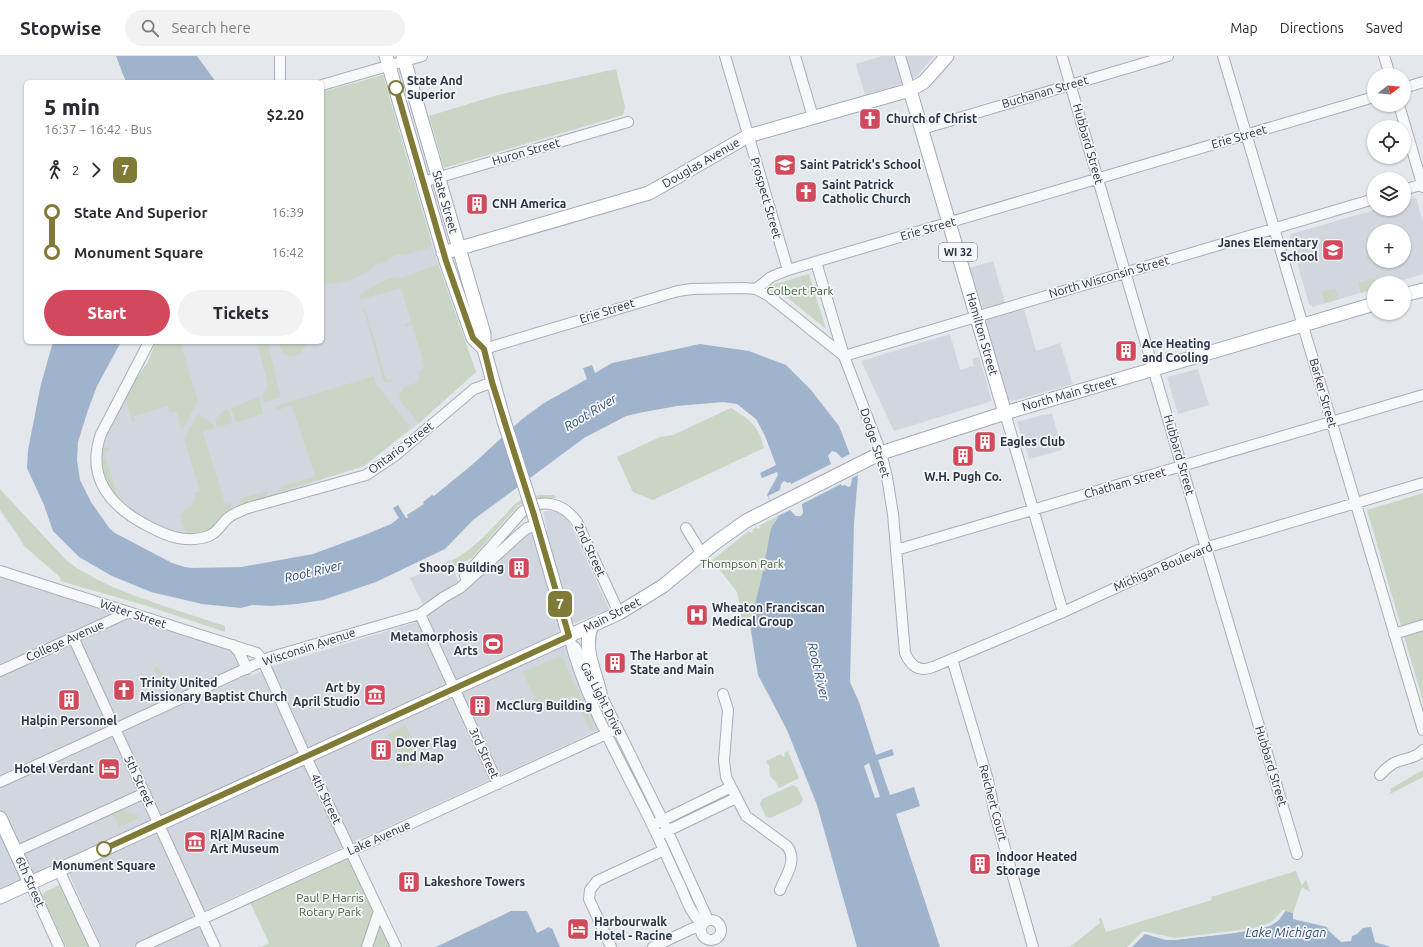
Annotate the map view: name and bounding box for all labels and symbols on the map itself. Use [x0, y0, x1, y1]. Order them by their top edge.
north arrow [1367, 68, 1411, 112]
street label: Buchanan Street [1000, 73, 1090, 110]
place label: State And Superior [407, 74, 463, 101]
marker: State And Superior [388, 80, 404, 96]
street label: Hubbard Street [1071, 102, 1106, 186]
church icon: Church of Christ [857, 106, 883, 132]
place label: Church of Christ [886, 112, 977, 125]
street label: Erie Street [1210, 122, 1268, 151]
street label: Douglas Avenue [660, 135, 742, 190]
street label: Huron Street [490, 136, 562, 167]
school or university icon: Saint Patrick's School [772, 152, 798, 178]
street label: Prospect Street [749, 156, 784, 240]
place label: Saint Patrick's School [800, 158, 921, 171]
street label: State Street [430, 169, 461, 235]
place label: Saint Patrick Catholic Church [822, 178, 911, 205]
church icon: Saint Patrick Catholic Church [793, 179, 819, 205]
building icon: CNH America [464, 191, 490, 217]
place label: CNH America [492, 197, 566, 210]
street label: Erie Street [899, 214, 957, 243]
place label: Janes Elementary School [1218, 236, 1319, 263]
school or university icon: Janes Elementary School [1320, 237, 1346, 263]
road number: WI 32 [939, 243, 977, 261]
street label: North Wisconsin Street [1047, 253, 1171, 300]
park label: Colbert Park [766, 284, 834, 297]
street label: Hamilton Street [964, 291, 1001, 377]
street label: Erie Street [578, 296, 636, 325]
place label: Ace Heating and Cooling [1142, 337, 1210, 364]
building icon: Ace Heating and Cooling [1113, 338, 1139, 364]
street label: Barker Street [1307, 357, 1340, 429]
street label: North Main Street [1020, 374, 1118, 413]
water label: Root River [561, 390, 620, 433]
street label: Dodge Street [858, 406, 893, 479]
street label: Hubbard Street [1162, 413, 1197, 497]
street label: Ontario Street [366, 419, 436, 476]
building icon: Eagles Club [972, 429, 998, 455]
place label: Eagles Club [1000, 435, 1065, 448]
building icon: W.H. Pugh Co. [950, 443, 976, 469]
street label: Chatham Street [1082, 465, 1168, 500]
place label: W.H. Pugh Co. [924, 470, 1002, 483]
street label: 2nd Street [573, 521, 608, 579]
street label: Michigan Boulevard [1111, 540, 1214, 593]
building icon: Shoop Building [506, 555, 532, 581]
water label: Root River [283, 557, 344, 584]
park label: Thompson Park [700, 557, 784, 570]
place label: Shoop Building [419, 561, 504, 574]
line badge: 7 [547, 591, 573, 617]
street label: Main Street [581, 594, 643, 635]
street label: Water Street [98, 597, 168, 630]
place label: Wheaton Franciscan Medical Group [712, 601, 825, 628]
hospital icon: Wheaton Franciscan Medical Group [684, 602, 710, 628]
street label: College Avenue [24, 618, 106, 664]
street label: Wisconsin Avenue [261, 625, 357, 668]
place label: Metamorphosis Arts [390, 630, 478, 657]
sports icon: Metamorphosis Arts [480, 631, 506, 657]
water label: Root River [806, 641, 833, 702]
place label: The Harbor at State and Main [630, 649, 714, 676]
building icon: The Harbor at State and Main [602, 650, 628, 676]
street label: Gas Light Drive [578, 660, 627, 738]
place label: Trinity United Missionary Baptist Church [140, 676, 287, 703]
church icon: Trinity United Missionary Baptist Church [111, 677, 137, 703]
place label: Art by April Studio [293, 681, 361, 708]
museum icon: Art by April Studio [362, 682, 388, 708]
building icon: Halpin Personnel [56, 687, 82, 713]
building icon: McClurg Building [467, 693, 493, 719]
place label: McClurg Building [496, 699, 592, 712]
place label: Halpin Personnel [21, 714, 117, 727]
street label: Hubbard Street [1253, 724, 1290, 808]
street label: 3rd Street [467, 725, 502, 781]
place label: Dover Flag and Map [396, 736, 457, 763]
building icon: Dover Flag and Map [368, 737, 394, 763]
street label: 5th Street [122, 753, 157, 809]
hotel icon: Hotel Verdant [96, 756, 122, 782]
place label: Hotel Verdant [14, 762, 94, 775]
street label: Reichert Court [977, 763, 1010, 843]
street label: 4th Street [309, 771, 344, 826]
street label: Lake Avenue [345, 818, 412, 857]
place label: R|A|M Racine Art Museum [210, 828, 285, 855]
museum icon: R|A|M Racine Art Museum [182, 829, 208, 855]
marker: Monument Square [96, 841, 112, 857]
place label: Indoor Heated Storage [996, 850, 1077, 877]
building icon: Indoor Heated Storage [967, 851, 993, 877]
street label: 6th Street [13, 854, 48, 910]
place label: Monument Square [52, 859, 156, 872]
building icon: Lakeshore Towers [396, 869, 422, 895]
place label: Lakeshore Towers [424, 875, 526, 888]
park label: Paul P Harris Rotary Park [296, 891, 364, 918]
place label: Harbourwalk Hotel - Racine [594, 915, 672, 942]
hotel icon: Harbourwalk Hotel - Racine [565, 916, 591, 942]
water label: Lake Michigan [1246, 925, 1326, 939]

